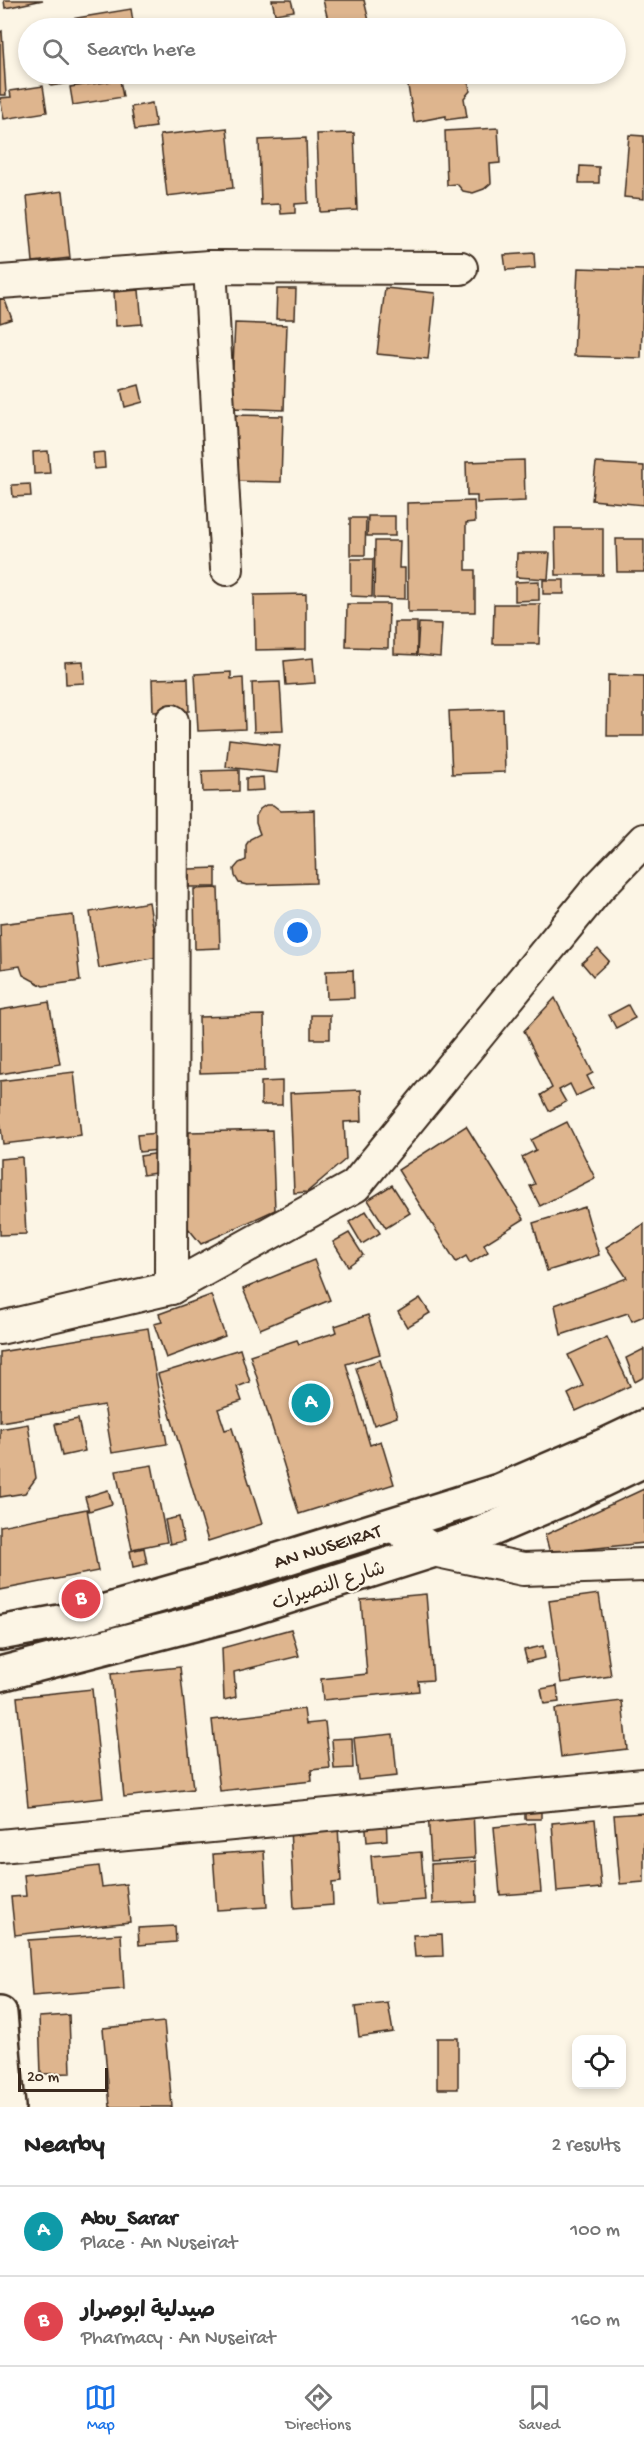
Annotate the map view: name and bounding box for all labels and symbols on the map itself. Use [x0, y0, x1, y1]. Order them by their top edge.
your location [283, 918, 312, 947]
pin: A [292, 1380, 330, 1426]
street label: AN NUSEIRAT [272, 1521, 386, 1576]
street label: شارع النصيرات [269, 1557, 389, 1617]
pin: B [62, 1576, 100, 1622]
scale bar [18, 2065, 108, 2092]

